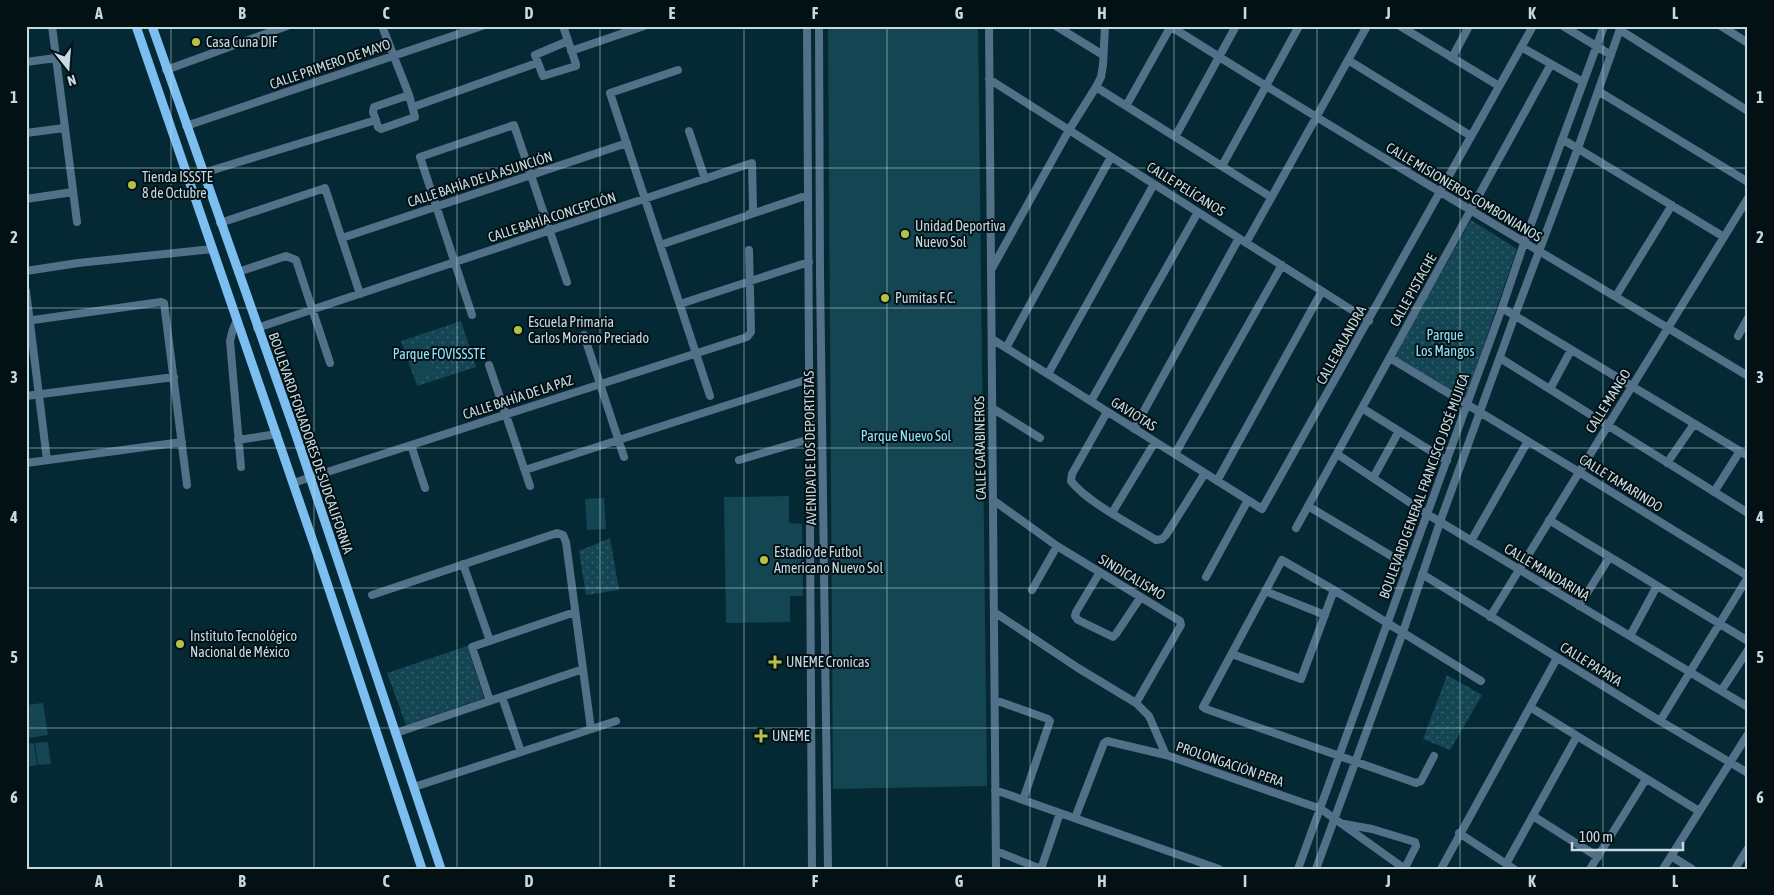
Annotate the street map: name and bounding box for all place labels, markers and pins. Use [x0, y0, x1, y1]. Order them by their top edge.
place label: Casa Cuna DIF [206, 34, 278, 50]
marker: Casa Cuna DIF [190, 36, 202, 48]
place label: Tienda ISSSTE 8 de Octubre [142, 169, 213, 201]
marker: Tienda ISSSTE 8 de Octubre [126, 179, 138, 191]
place label: Unidad Deportiva Nuevo Sol [915, 218, 1006, 250]
marker: Unidad Deportiva Nuevo Sol [899, 228, 911, 240]
place label: Pumitas F.C. [895, 290, 956, 306]
marker: Pumitas F.C. [879, 292, 891, 304]
place label: Escuela Primaria Carlos Moreno Preciado [528, 314, 649, 346]
marker: Escuela Primaria Carlos Moreno Preciado [512, 324, 524, 336]
place label: Estadio de Futbol Americano Nuevo Sol [774, 544, 883, 576]
marker: Estadio de Futbol Americano Nuevo Sol [758, 554, 770, 566]
place label: Instituto Tecnológico Nacional de México [190, 628, 297, 660]
marker: Instituto Tecnológico Nacional de México [174, 638, 186, 650]
place label: UNEME Cronicas [786, 654, 869, 670]
marker: UNEME Cronicas [768, 655, 782, 669]
place label: UNEME [772, 728, 810, 744]
marker: UNEME [754, 729, 768, 743]

